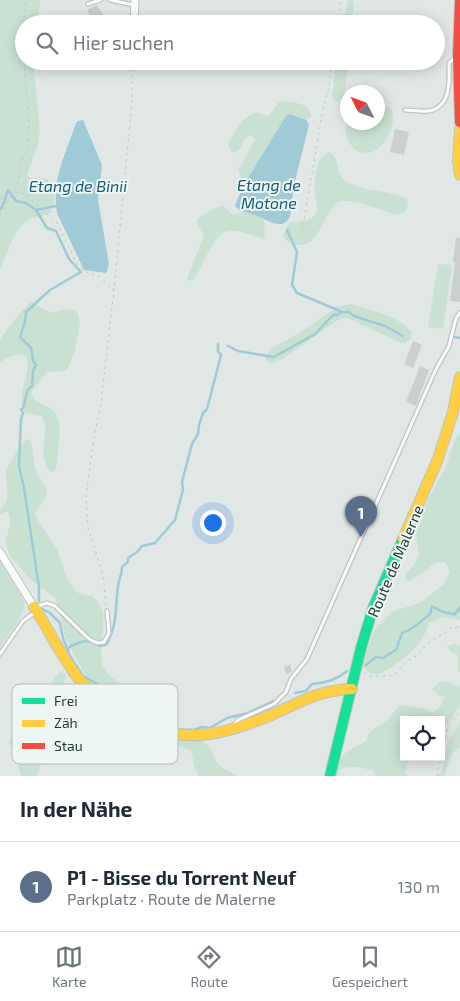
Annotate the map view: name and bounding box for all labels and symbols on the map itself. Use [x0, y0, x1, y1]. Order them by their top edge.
north arrow [340, 85, 385, 130]
water label: Etang de Motone [237, 175, 301, 212]
water label: Etang de Binii [29, 176, 127, 195]
pin: 1 [345, 496, 377, 537]
street label: Route de Malerne [363, 502, 427, 620]
your location [200, 510, 226, 536]
legend [12, 684, 178, 764]
text: Frei [54, 692, 78, 709]
text: Zäh [54, 714, 78, 731]
text: Stau [54, 737, 83, 754]

